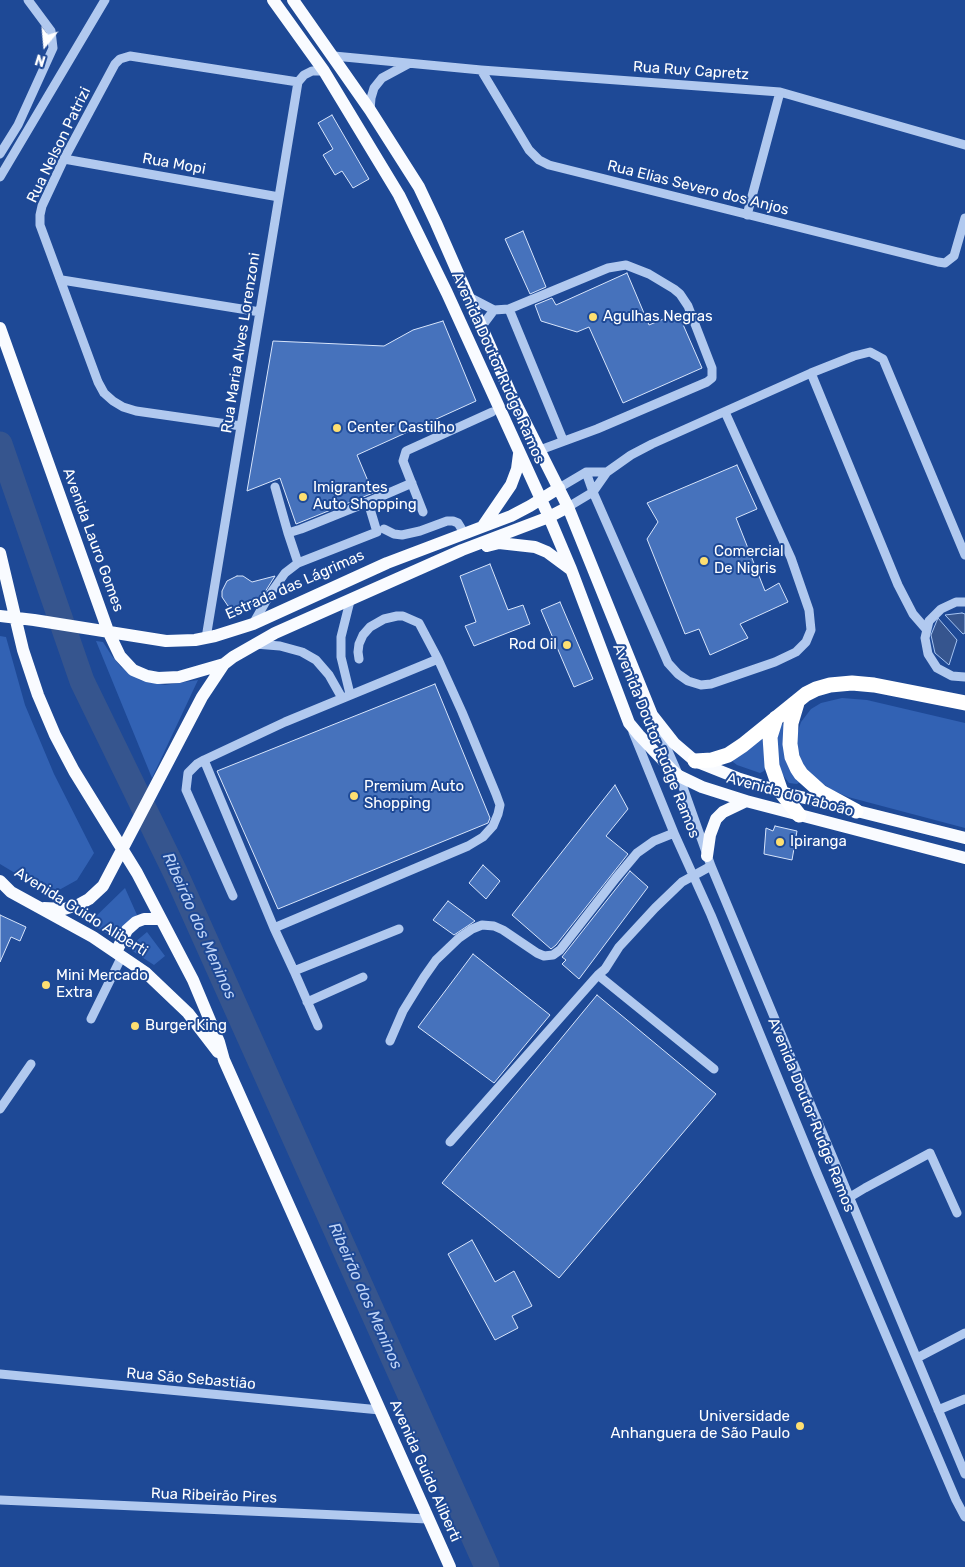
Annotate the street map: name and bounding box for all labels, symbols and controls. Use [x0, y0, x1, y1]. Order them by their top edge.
north arrow [20, 20, 70, 70]
text: N [33, 50, 48, 69]
street label: Rua Ruy Capretz [632, 58, 750, 84]
street label: Rua Nelson Patrizi [23, 84, 95, 206]
street label: Rua Mopi [141, 150, 207, 178]
street label: Rua Elias Severo dos Anjos [605, 157, 791, 219]
street label: Rua Maria Alves Lorenzoni [218, 251, 264, 435]
street label: Avenida Doutor Rudge Ramos [447, 269, 549, 467]
place label: Agulhas Negras [603, 308, 713, 326]
marker: Agulhas Negras [587, 311, 599, 323]
place label: Center Castilho [347, 419, 455, 437]
marker: Center Castilho [331, 422, 343, 434]
street label: Avenida Lauro Gomes [59, 466, 127, 614]
place label: Imigrantes Auto Shopping [313, 479, 417, 514]
marker: Imigrantes Auto Shopping [297, 491, 309, 503]
place label: Comercial De Nigris [714, 543, 784, 578]
street label: Estrada das Lágrimas [223, 546, 367, 624]
marker: Comercial De Nigris [698, 555, 710, 567]
place label: Rod Oil [509, 636, 557, 654]
marker: Rod Oil [561, 639, 573, 651]
street label: Avenida Doutor Rudge Ramos [609, 641, 703, 841]
street label: Avenida do Taboão [724, 769, 856, 821]
place label: Premium Auto Shopping [364, 778, 464, 813]
marker: Premium Auto Shopping [348, 790, 360, 802]
place label: Ipiranga [790, 833, 847, 851]
marker: Ipiranga [774, 836, 786, 848]
water label: Ribeirão dos Meninos [158, 850, 240, 1002]
street label: Avenida Guido Aliberti [11, 864, 151, 960]
place label: Mini Mercado Extra [56, 967, 148, 1002]
marker: Mini Mercado Extra [40, 979, 52, 991]
street label: Avenida Doutor Rudge Ramos [764, 1015, 858, 1215]
place label: Burger King [145, 1017, 227, 1035]
marker: Burger King [129, 1020, 141, 1032]
water label: Ribeirão dos Meninos [324, 1220, 406, 1372]
street label: Rua São Sebastião [126, 1364, 256, 1394]
street label: Avenida Guido Aliberti [386, 1397, 464, 1545]
place label: Universidade Anhanguera de São Paulo [610, 1408, 790, 1443]
marker: Universidade Anhanguera de São Paulo [794, 1420, 806, 1432]
street label: Rua Ribeirão Pires [151, 1485, 277, 1507]

